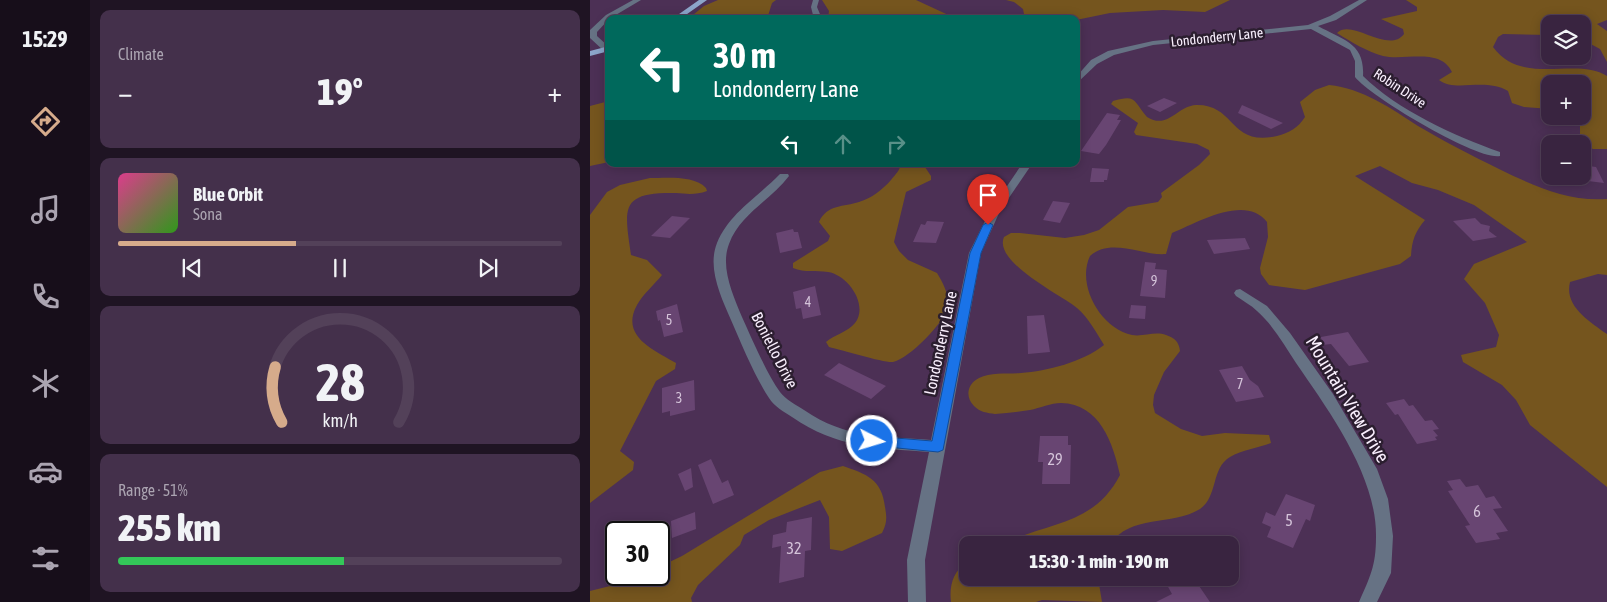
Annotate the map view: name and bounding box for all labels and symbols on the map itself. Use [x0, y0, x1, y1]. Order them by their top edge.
street label: Londonderry Lane [1170, 24, 1264, 50]
street label: Robin Drive [1371, 65, 1429, 111]
pin [967, 174, 1009, 225]
house number: 9 [1151, 273, 1157, 289]
street label: Londonderry Lane [920, 289, 961, 397]
house number: 4 [805, 294, 812, 310]
street label: Boniello Drive [748, 309, 802, 391]
house number: 5 [666, 312, 672, 328]
street label: Mountain View Drive [1302, 332, 1394, 466]
house number: 7 [1237, 376, 1243, 392]
house number: 3 [676, 390, 682, 406]
position arrow [845, 414, 897, 466]
house number: 29 [1047, 450, 1063, 468]
house number: 6 [1473, 502, 1481, 520]
house number: 5 [1285, 511, 1293, 529]
speed limit sign: 30 [605, 521, 670, 586]
house number: 32 [786, 539, 802, 557]

